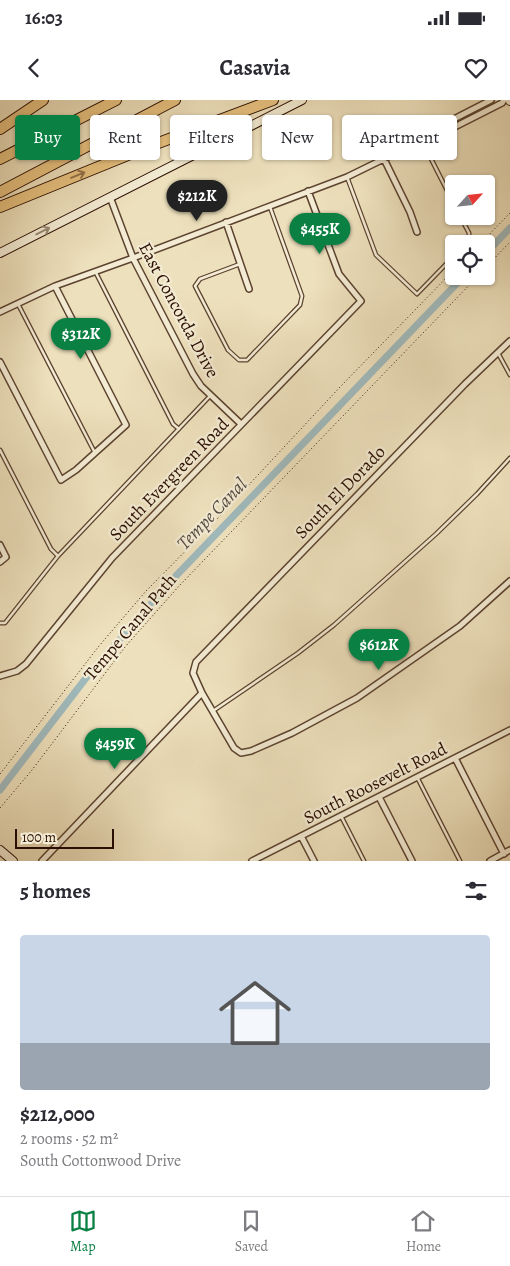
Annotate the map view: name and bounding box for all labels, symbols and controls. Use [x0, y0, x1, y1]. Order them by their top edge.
text: 16:03 [25, 5, 63, 31]
text: Casavia [220, 53, 290, 83]
icon: back [20, 54, 48, 82]
icon: heart [462, 54, 490, 82]
chip: Buy [15, 115, 80, 160]
chip: Rent [90, 115, 160, 160]
chip: Filters [170, 115, 252, 160]
chip: New [262, 115, 332, 160]
chip: Apartment [342, 115, 457, 160]
one-way arrow [70, 170, 85, 179]
north arrow [445, 175, 495, 225]
map controls [445, 175, 495, 285]
pin: $212K [162, 180, 232, 222]
text: $212K [177, 185, 217, 207]
pin: $455K [285, 212, 355, 255]
text: $455K [300, 218, 340, 240]
one-way arrow [36, 226, 51, 236]
button: locate [445, 235, 495, 285]
street label: East Concorda Drive [133, 238, 225, 382]
pin: $312K [46, 318, 116, 360]
text: $312K [62, 323, 100, 345]
street label: South Evergreen Road [104, 412, 234, 546]
street label: South El Dorado [289, 440, 391, 544]
water label: Tempe Canal [171, 472, 253, 556]
street label: Tempe Canal Path [78, 568, 182, 685]
pin: $612K [344, 628, 414, 671]
text: $612K [360, 634, 398, 656]
pin: $459K [80, 728, 150, 770]
text: $459K [95, 733, 135, 755]
street label: South Roosevelt Road [299, 736, 451, 830]
scale bar [15, 826, 114, 849]
text: 100 m [22, 828, 56, 847]
text: 5 homes [20, 877, 91, 905]
icon: filters [462, 877, 490, 905]
icon: home [210, 968, 300, 1058]
text: $212,000 [20, 1100, 95, 1128]
text: 2 rooms · 52 m² [20, 1128, 118, 1150]
text: South Cottonwood Drive [20, 1150, 181, 1172]
tab: Map [69, 1207, 97, 1256]
tab: Saved [235, 1207, 268, 1256]
tab: Home [406, 1207, 441, 1256]

